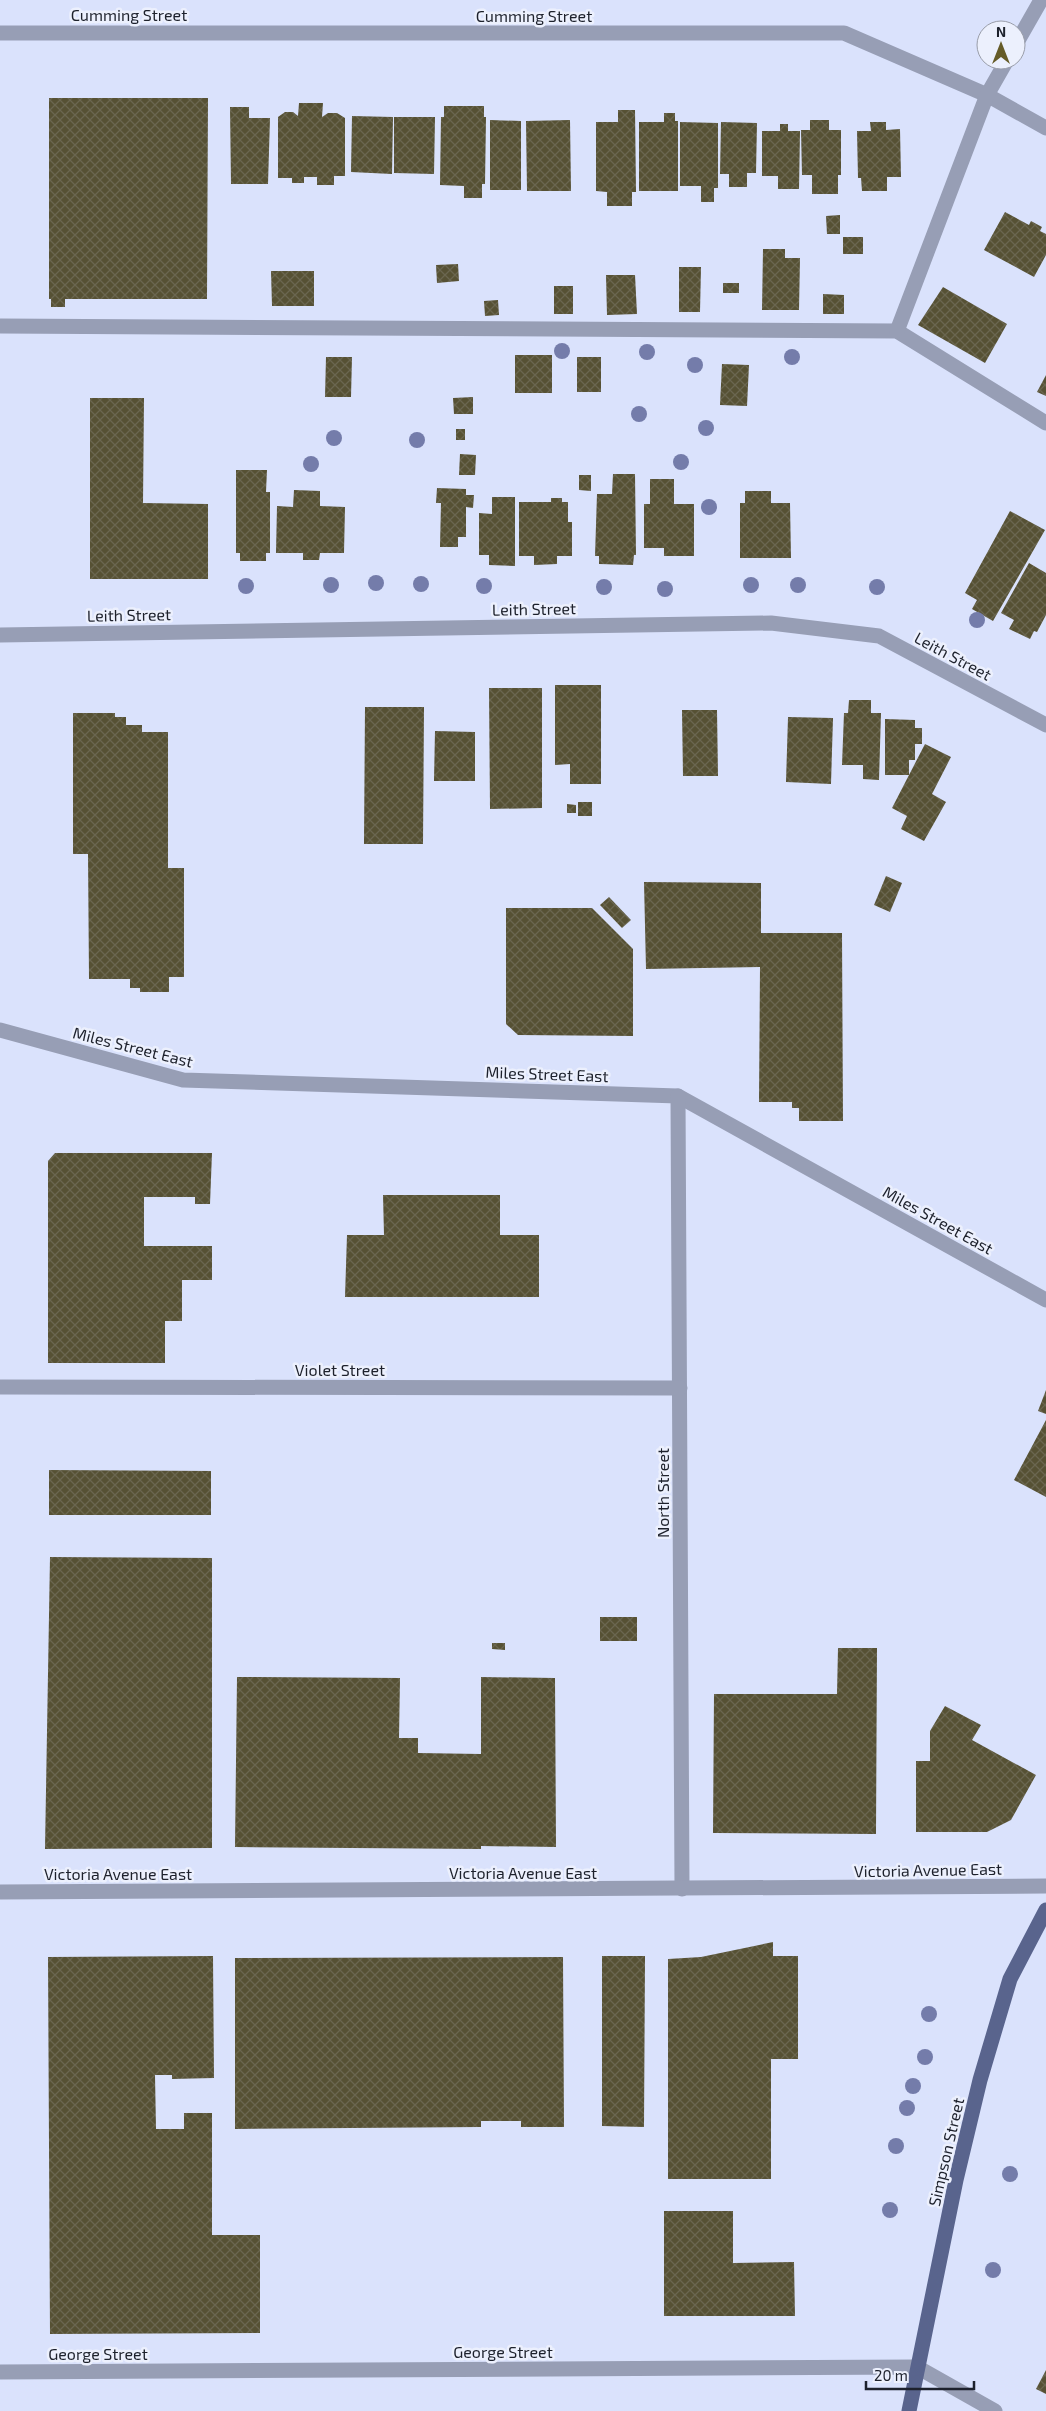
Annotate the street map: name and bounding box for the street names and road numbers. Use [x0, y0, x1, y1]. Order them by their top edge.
street label: Cumming Street [71, 5, 187, 24]
street label: Cumming Street [476, 6, 592, 25]
street label: Leith Street [492, 598, 576, 619]
street label: Leith Street [87, 604, 171, 625]
street label: Leith Street [912, 627, 995, 684]
street label: Miles Street East [71, 1022, 195, 1071]
street label: Miles Street East [485, 1062, 609, 1085]
street label: Miles Street East [880, 1181, 997, 1258]
street label: Violet Street [295, 1360, 385, 1379]
street label: North Street [653, 1448, 672, 1538]
street label: Victoria Avenue East [854, 1859, 1002, 1880]
street label: Victoria Avenue East [449, 1863, 597, 1882]
street label: Victoria Avenue East [44, 1864, 192, 1883]
street label: Simpson Street [924, 2096, 967, 2208]
street label: George Street [453, 2342, 553, 2361]
street label: George Street [48, 2344, 148, 2363]

